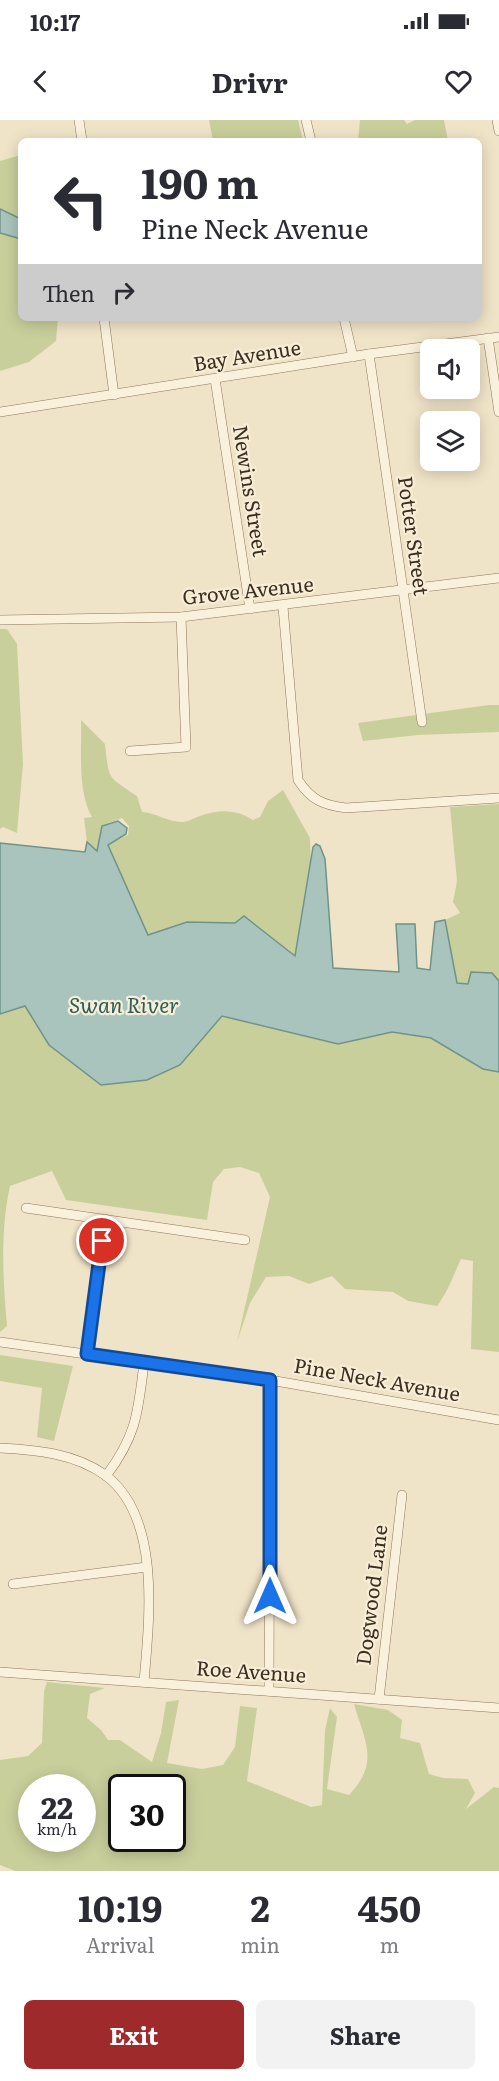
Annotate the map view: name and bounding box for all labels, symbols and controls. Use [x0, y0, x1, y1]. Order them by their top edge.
text: 10:17 [30, 5, 80, 38]
text: Drivr [211, 61, 288, 101]
icon: back [24, 65, 57, 98]
icon: heart [442, 65, 475, 98]
text: 190 m [141, 150, 259, 212]
icon: left [42, 162, 120, 240]
text: Pine Neck Avenue [141, 207, 369, 247]
text: Then [42, 276, 95, 309]
icon: right [107, 276, 140, 309]
street label: Bay Avenue [191, 331, 303, 377]
map controls [420, 339, 480, 471]
button: sound [420, 339, 480, 399]
button: layers [420, 411, 480, 471]
street label: Newins Street [227, 423, 277, 559]
street label: Potter Street [392, 474, 438, 597]
street label: Grove Avenue [181, 567, 315, 611]
water label: Swan River [69, 988, 179, 1019]
pin [76, 1215, 127, 1266]
icon: arrive [85, 1224, 118, 1257]
street label: Pine Neck Avenue [292, 1349, 463, 1407]
street label: Dogwood Lane [346, 1523, 394, 1667]
position arrow [238, 1564, 302, 1628]
street label: Roe Avenue [195, 1651, 307, 1689]
speed limit sign: 30 [108, 1774, 186, 1852]
text: 22 [41, 1784, 73, 1828]
text: km/h [37, 1817, 77, 1840]
text: 10:19 [78, 1880, 162, 1933]
text: 2 [250, 1880, 270, 1933]
text: 450 [358, 1880, 421, 1933]
text: Arrival [86, 1929, 154, 1959]
text: min [240, 1929, 280, 1959]
text: m [380, 1929, 399, 1959]
button: Exit [24, 2000, 244, 2069]
button: Share [256, 2000, 475, 2069]

